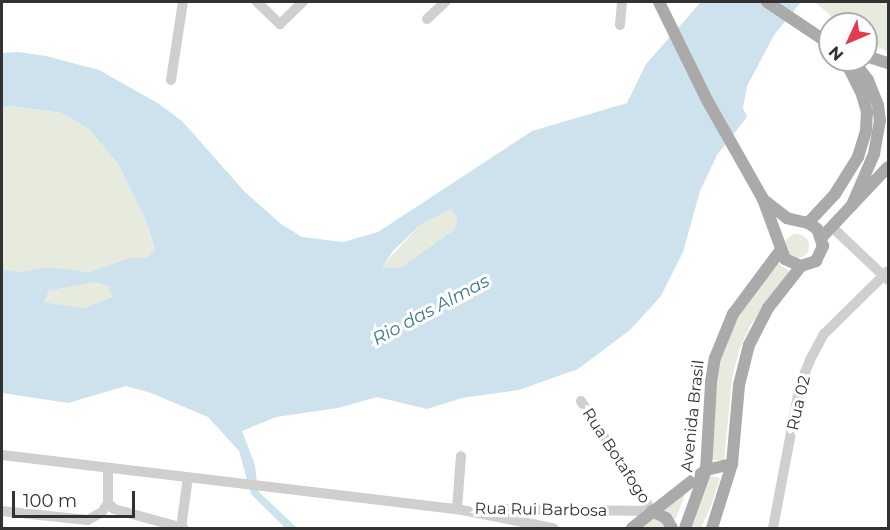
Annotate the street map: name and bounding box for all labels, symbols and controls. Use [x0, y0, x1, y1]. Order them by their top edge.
north arrow [818, 12, 878, 72]
text: N [825, 42, 847, 65]
water label: Rio das Almas [369, 270, 493, 350]
street label: Avenida Brasil [678, 359, 708, 473]
street label: Rua 02 [783, 374, 815, 432]
street label: Rua Botafogo [578, 405, 654, 507]
scale bar [15, 479, 138, 517]
text: 100 m [23, 490, 77, 512]
street label: Rua Rui Barbosa [474, 499, 608, 521]

